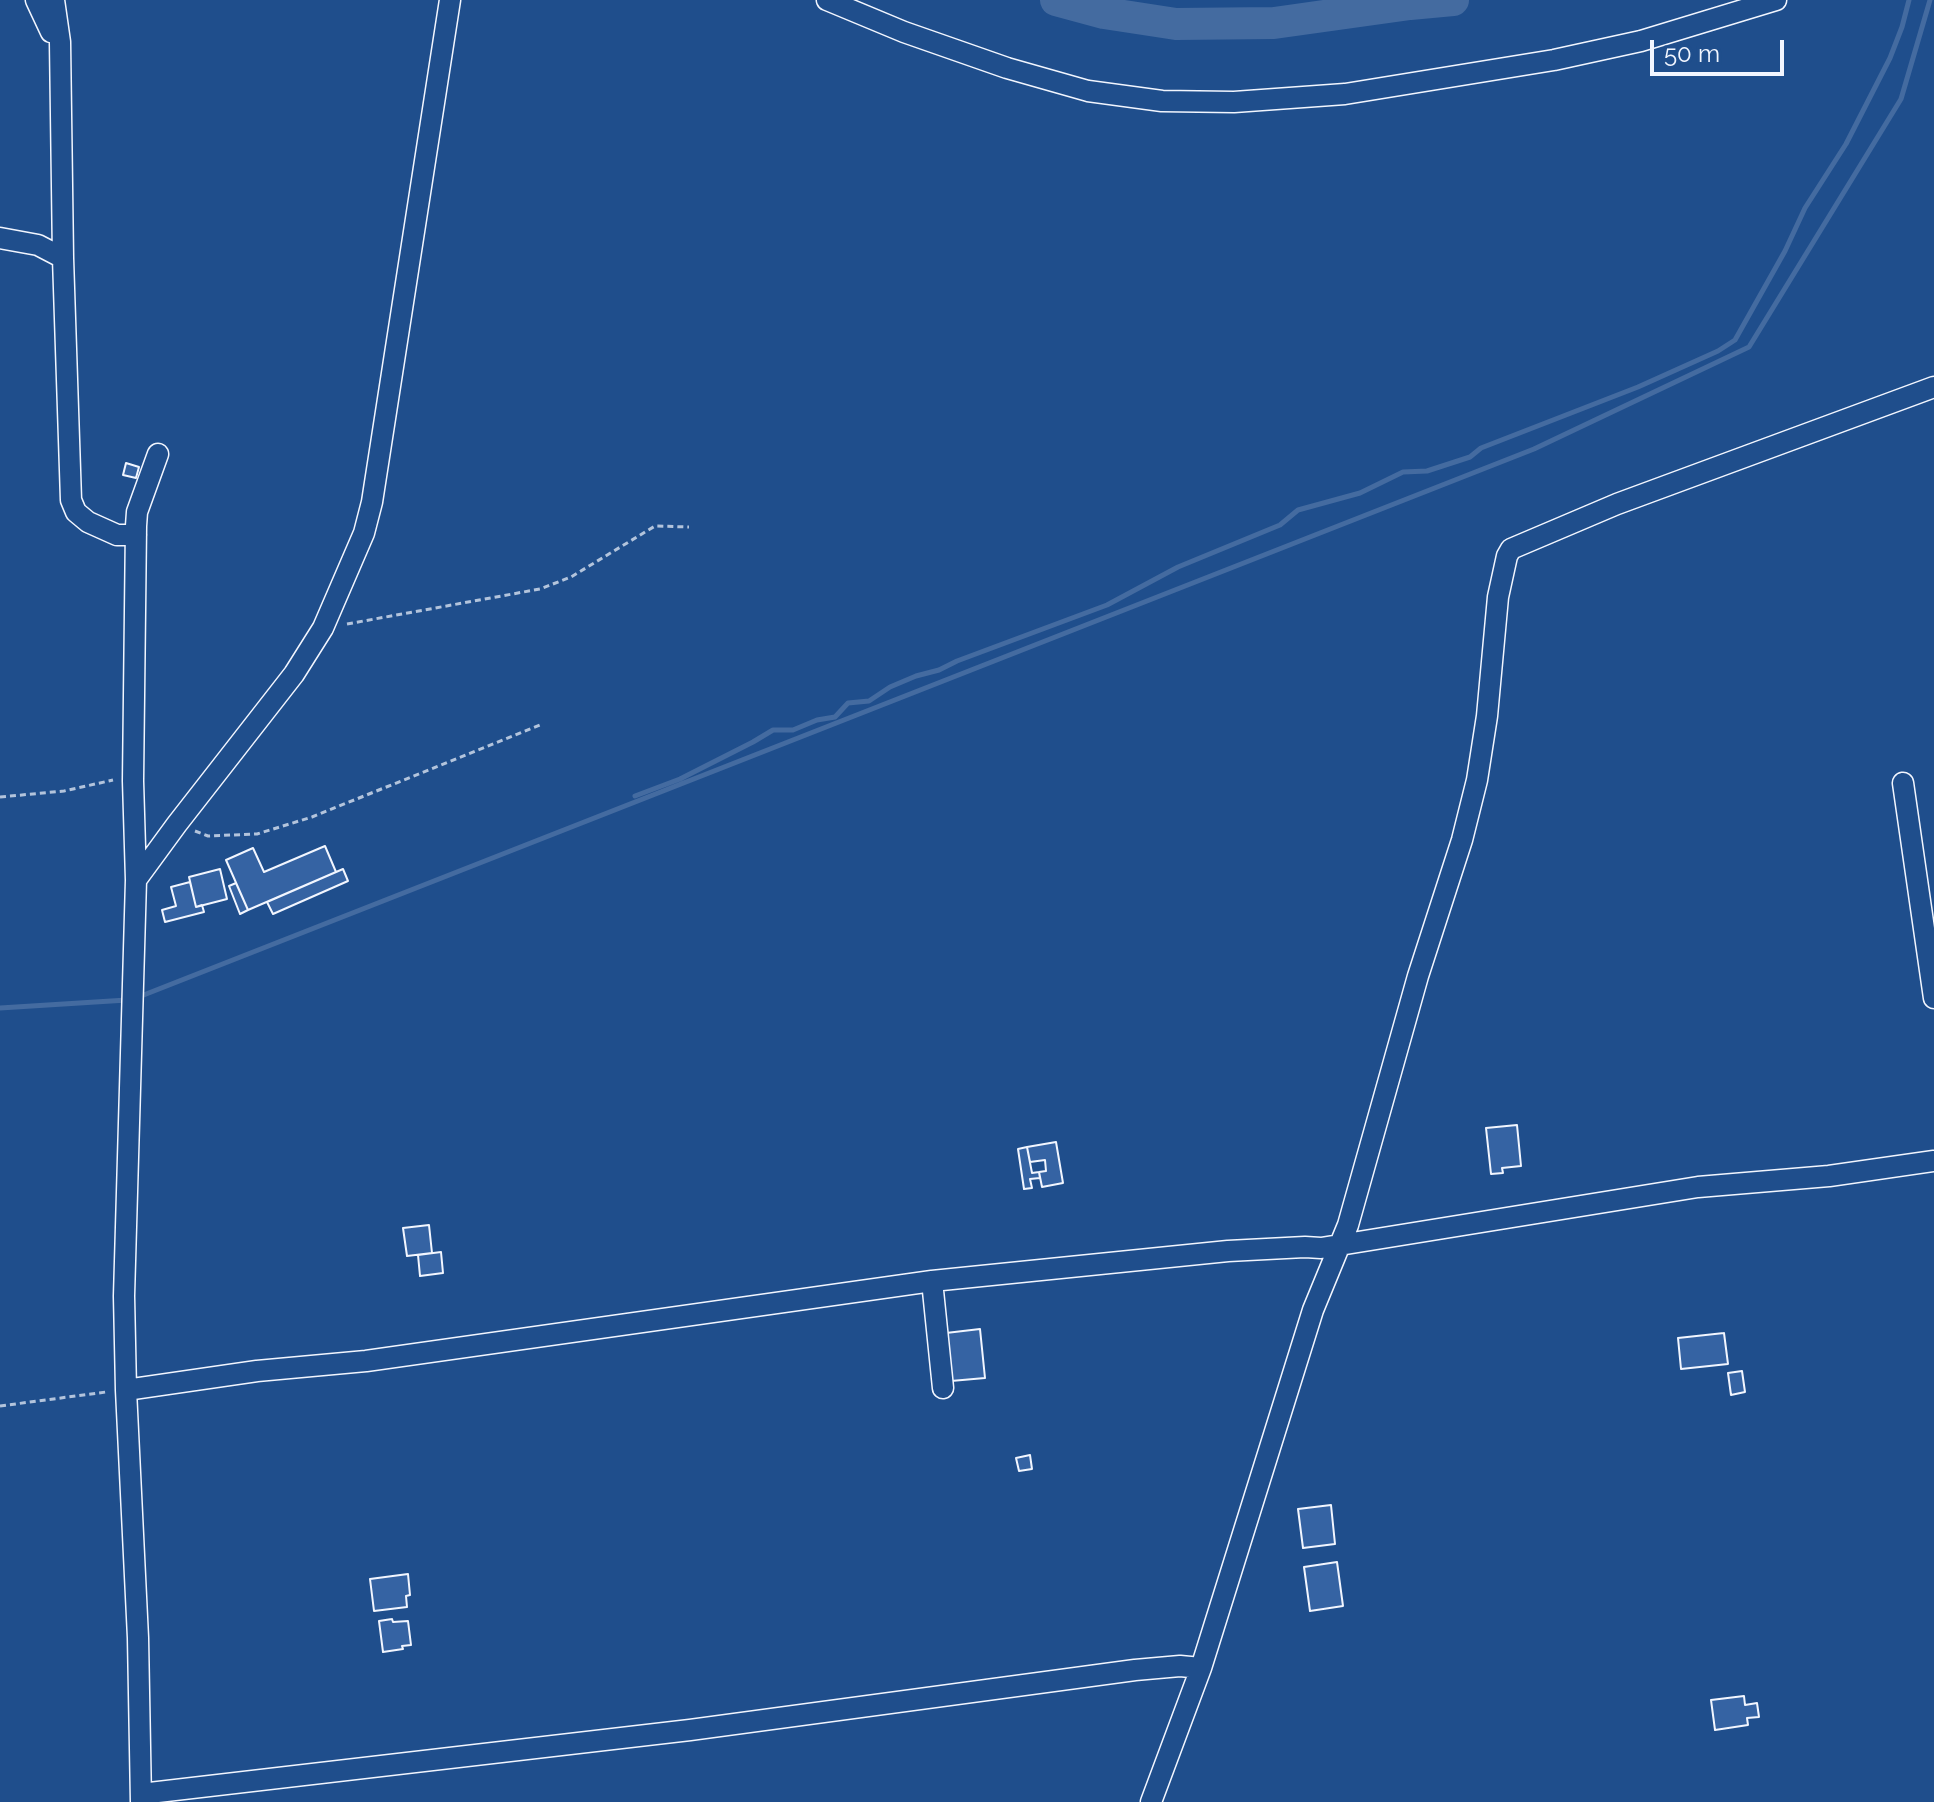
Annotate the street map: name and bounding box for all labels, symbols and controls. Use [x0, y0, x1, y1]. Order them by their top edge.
scale bar [1654, 24, 1788, 74]
text: 50 m [1664, 39, 1720, 68]

